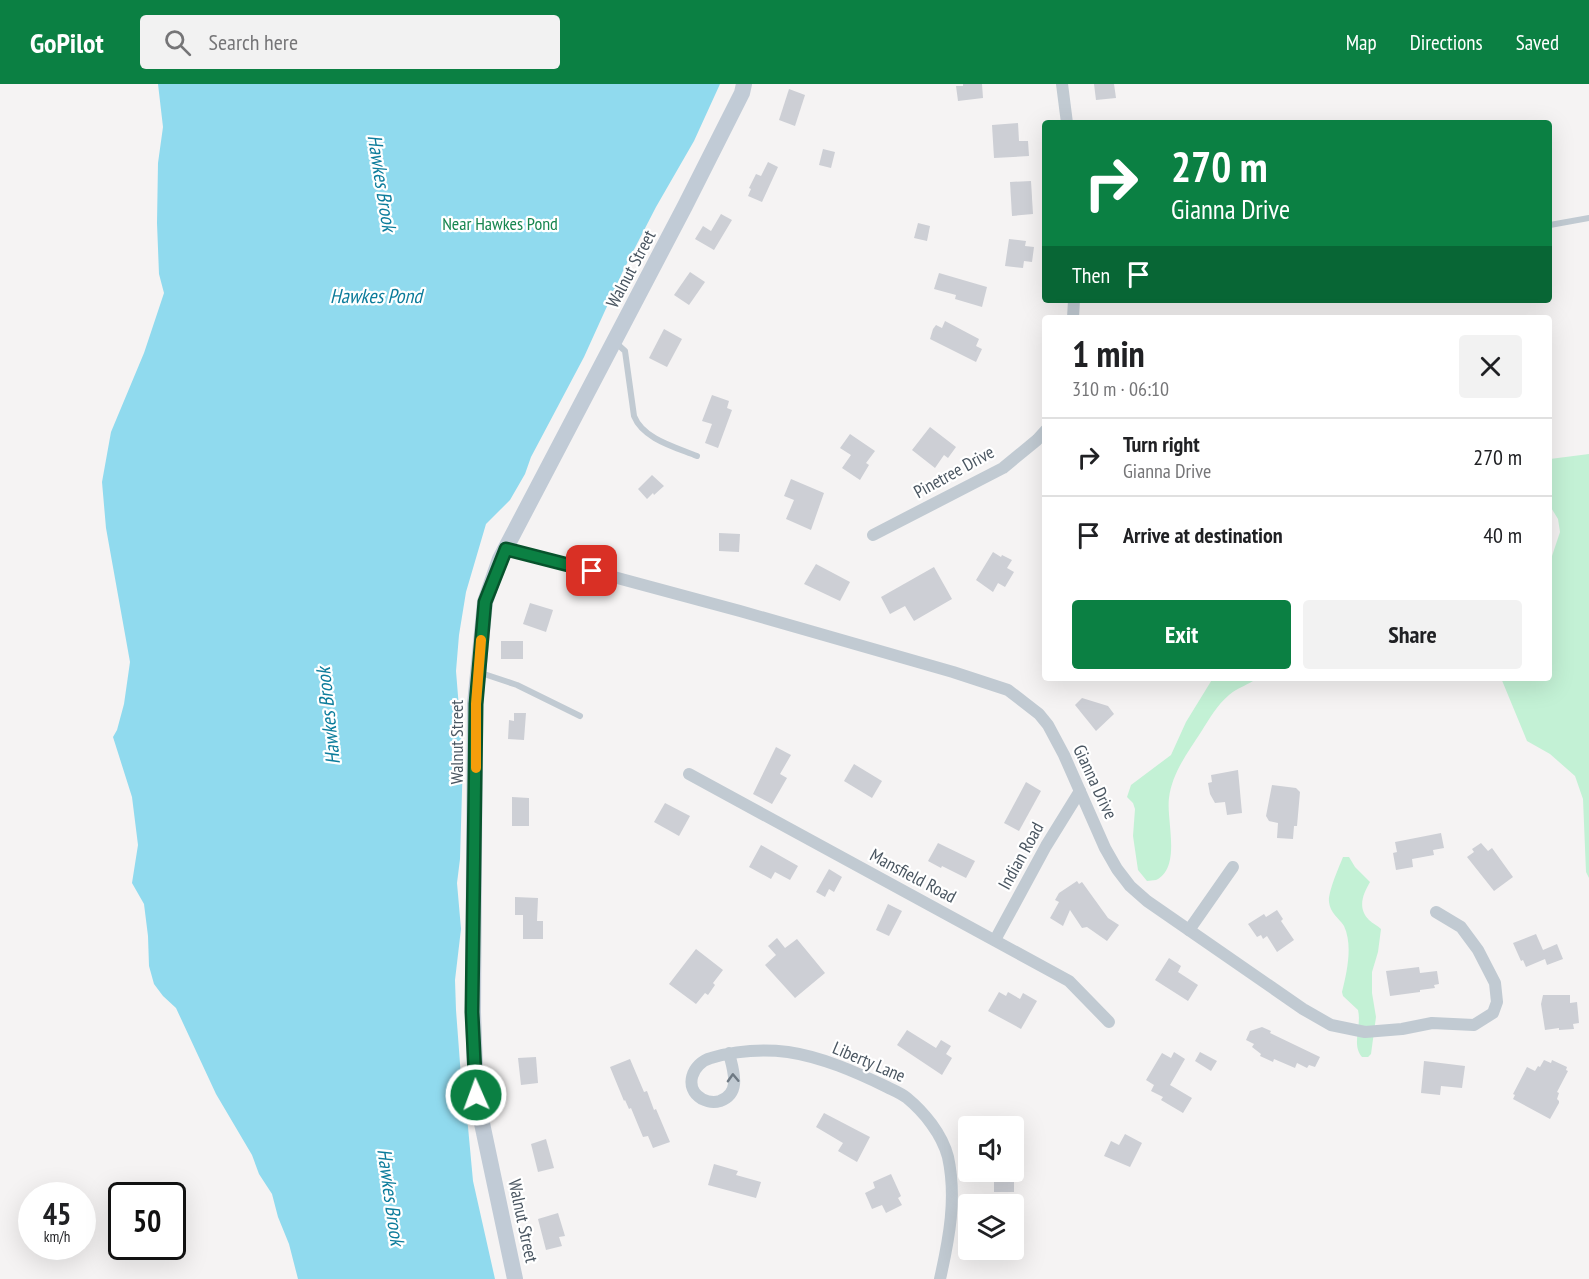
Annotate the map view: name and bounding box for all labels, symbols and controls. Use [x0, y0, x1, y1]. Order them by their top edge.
search box [140, 15, 560, 69]
text: GoPilot [30, 24, 104, 61]
icon: search [161, 26, 194, 59]
text: Search here [209, 28, 298, 56]
text: Map [1346, 29, 1377, 56]
text: Directions [1410, 29, 1483, 56]
text: Saved [1516, 29, 1559, 56]
water label: Hawkes Brook [362, 133, 403, 235]
text: 270 m [1171, 139, 1268, 194]
icon: right [1072, 144, 1150, 222]
text: Gianna Drive [1171, 192, 1290, 226]
park label: Near Hawkes Pond [442, 212, 558, 235]
street label: Walnut Street [601, 226, 661, 312]
icon: arrive [1122, 258, 1155, 291]
text: Then [1072, 261, 1110, 289]
water label: Hawkes Pond [330, 283, 424, 309]
text: 1 min [1072, 330, 1145, 377]
button: close [1459, 335, 1522, 398]
text: 310 m · 06:10 [1072, 376, 1169, 402]
text: Turn right [1123, 430, 1200, 458]
street label: Pinetree Drive [909, 440, 998, 503]
icon: right [1072, 441, 1105, 474]
text: 270 m [1473, 443, 1522, 471]
text: Gianna Drive [1123, 458, 1211, 484]
icon: arrive [1072, 519, 1105, 552]
text: Arrive at destination [1123, 521, 1283, 549]
text: 40 m [1483, 521, 1522, 549]
pin [566, 545, 617, 596]
icon: arrive [575, 554, 608, 587]
button: Exit [1072, 600, 1291, 669]
button: Share [1303, 600, 1522, 669]
water label: Hawkes Brook [310, 664, 346, 766]
street label: Walnut Street [445, 700, 468, 784]
street label: Gianna Drive [1068, 741, 1123, 823]
street label: Indian Road [993, 818, 1048, 893]
street label: Mansfield Road [866, 843, 960, 908]
street label: Liberty Lane [829, 1036, 909, 1087]
position arrow [444, 1063, 508, 1127]
one-way arrow [726, 1073, 739, 1082]
map controls [958, 1116, 1024, 1260]
button: sound [958, 1116, 1024, 1182]
water label: Hawkes Brook [371, 1147, 411, 1249]
street label: Walnut Street [503, 1177, 544, 1265]
speed limit sign: 50 [108, 1182, 186, 1260]
text: 45 [43, 1194, 71, 1233]
button: layers [958, 1194, 1024, 1260]
text: km/h [44, 1227, 70, 1246]

